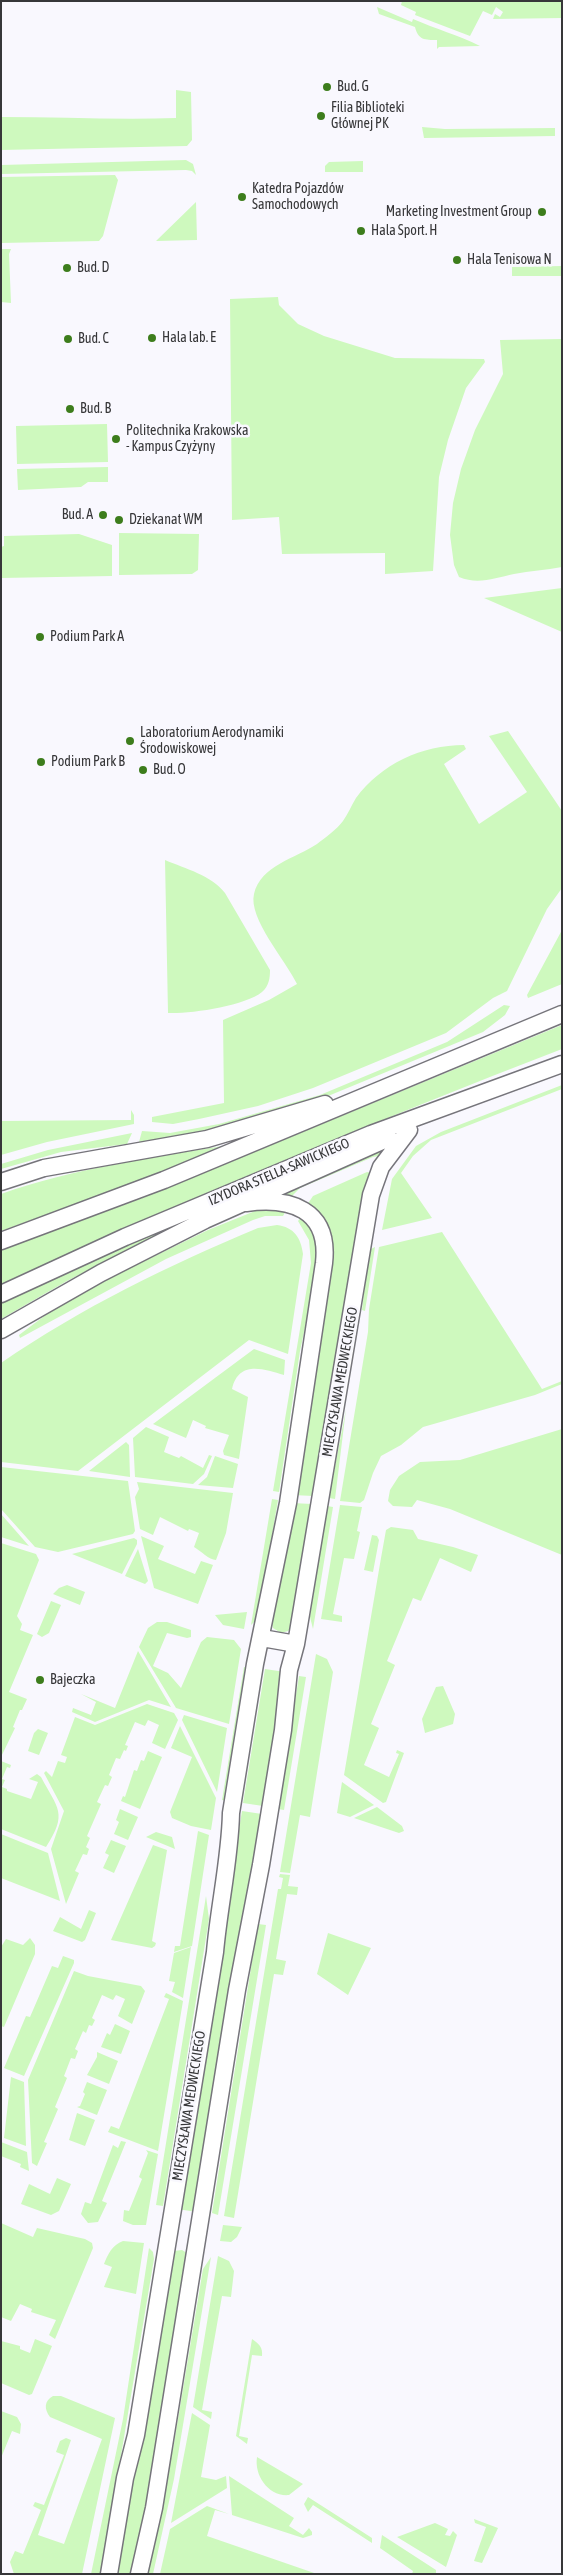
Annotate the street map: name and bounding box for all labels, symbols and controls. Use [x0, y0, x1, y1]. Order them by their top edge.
place label: Bud. G [337, 79, 369, 95]
marker: Bud. G [321, 81, 333, 93]
place label: Filia Biblioteki Głównej PK [331, 100, 404, 132]
marker: Filia Biblioteki Głównej PK [315, 110, 327, 122]
place label: Katedra Pojazdów Samochodowych [252, 181, 344, 213]
marker: Katedra Pojazdów Samochodowych [236, 191, 248, 203]
place label: Marketing Investment Group [386, 204, 532, 220]
marker: Marketing Investment Group [536, 206, 548, 218]
place label: Hala Sport. H [371, 223, 437, 239]
marker: Hala Sport. H [355, 225, 367, 237]
place label: Hala Tenisowa N [467, 252, 552, 268]
marker: Hala Tenisowa N [451, 254, 463, 266]
place label: Bud. D [77, 260, 109, 276]
marker: Bud. D [61, 262, 73, 274]
place label: Hala lab. E [162, 330, 216, 346]
place label: Bud. C [78, 331, 109, 347]
marker: Hala lab. E [146, 332, 158, 344]
marker: Bud. C [62, 333, 74, 345]
place label: Bud. B [80, 401, 111, 417]
marker: Bud. B [64, 403, 76, 415]
place label: Politechnika Krakowska - Kampus Czyżyny [126, 423, 248, 456]
marker: Politechnika Krakowska - Kampus Czyżyny [110, 433, 122, 445]
place label: Bud. A [62, 507, 93, 523]
marker: Bud. A [97, 509, 109, 521]
place label: Dziekanat WM [129, 512, 203, 528]
marker: Dziekanat WM [113, 514, 125, 526]
place label: Podium Park A [50, 629, 124, 645]
marker: Podium Park A [34, 631, 46, 643]
place label: Laboratorium Aerodynamiki Środowiskowej [140, 725, 284, 758]
marker: Laboratorium Aerodynamiki Środowiskowej [124, 735, 136, 747]
place label: Podium Park B [51, 754, 125, 770]
marker: Podium Park B [35, 756, 47, 768]
place label: Bud. O [153, 762, 186, 778]
marker: Bud. O [137, 764, 149, 776]
street label: IZYDORA STELLA-SAWICKIEGO [206, 1135, 352, 1209]
street label: MIECZYSŁAWA MEDWECKIEGO [319, 1306, 361, 1458]
place label: Bajeczka [50, 1672, 96, 1688]
marker: Bajeczka [34, 1674, 46, 1686]
street label: MIECZYSŁAWA MEDWECKIEGO [169, 2030, 209, 2182]

